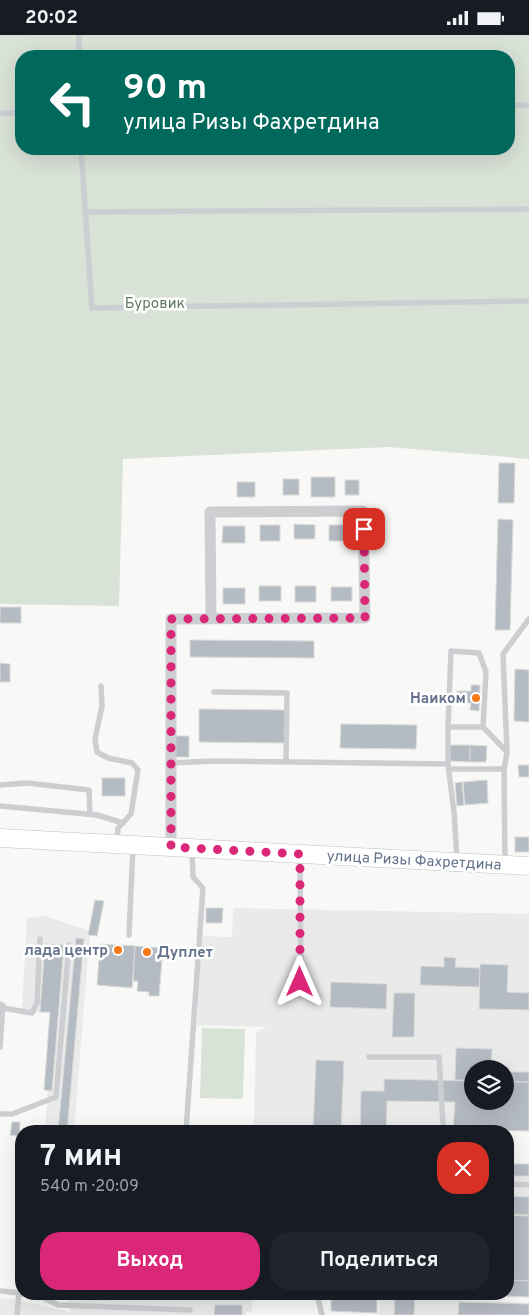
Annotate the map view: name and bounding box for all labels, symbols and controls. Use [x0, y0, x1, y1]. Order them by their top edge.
text: 20:02 [25, 6, 78, 30]
text: 90 m [123, 67, 207, 111]
icon: left [40, 70, 105, 135]
text: улица Ризы Фахретдина [123, 110, 380, 137]
park label: Буровик [125, 295, 185, 314]
pin [343, 508, 385, 550]
icon: arrive [350, 515, 378, 543]
place label: Наиком [410, 690, 466, 709]
marker: Наиком [470, 692, 482, 704]
street label: улица Ризы Фахретдина [326, 847, 502, 876]
place label: лада центр [24, 942, 108, 961]
marker: лада центр [112, 944, 124, 956]
place label: Дуплет [157, 944, 213, 963]
marker: Дуплет [141, 946, 153, 958]
position arrow [273, 955, 325, 1007]
map controls [464, 1060, 514, 1110]
button: layers [464, 1060, 514, 1110]
text: 7 мин [40, 1139, 122, 1176]
button: close [437, 1142, 489, 1194]
text: 540 m · 20:09 [40, 1177, 139, 1197]
button: Выход [40, 1232, 260, 1290]
button: Поделиться [270, 1232, 489, 1290]

